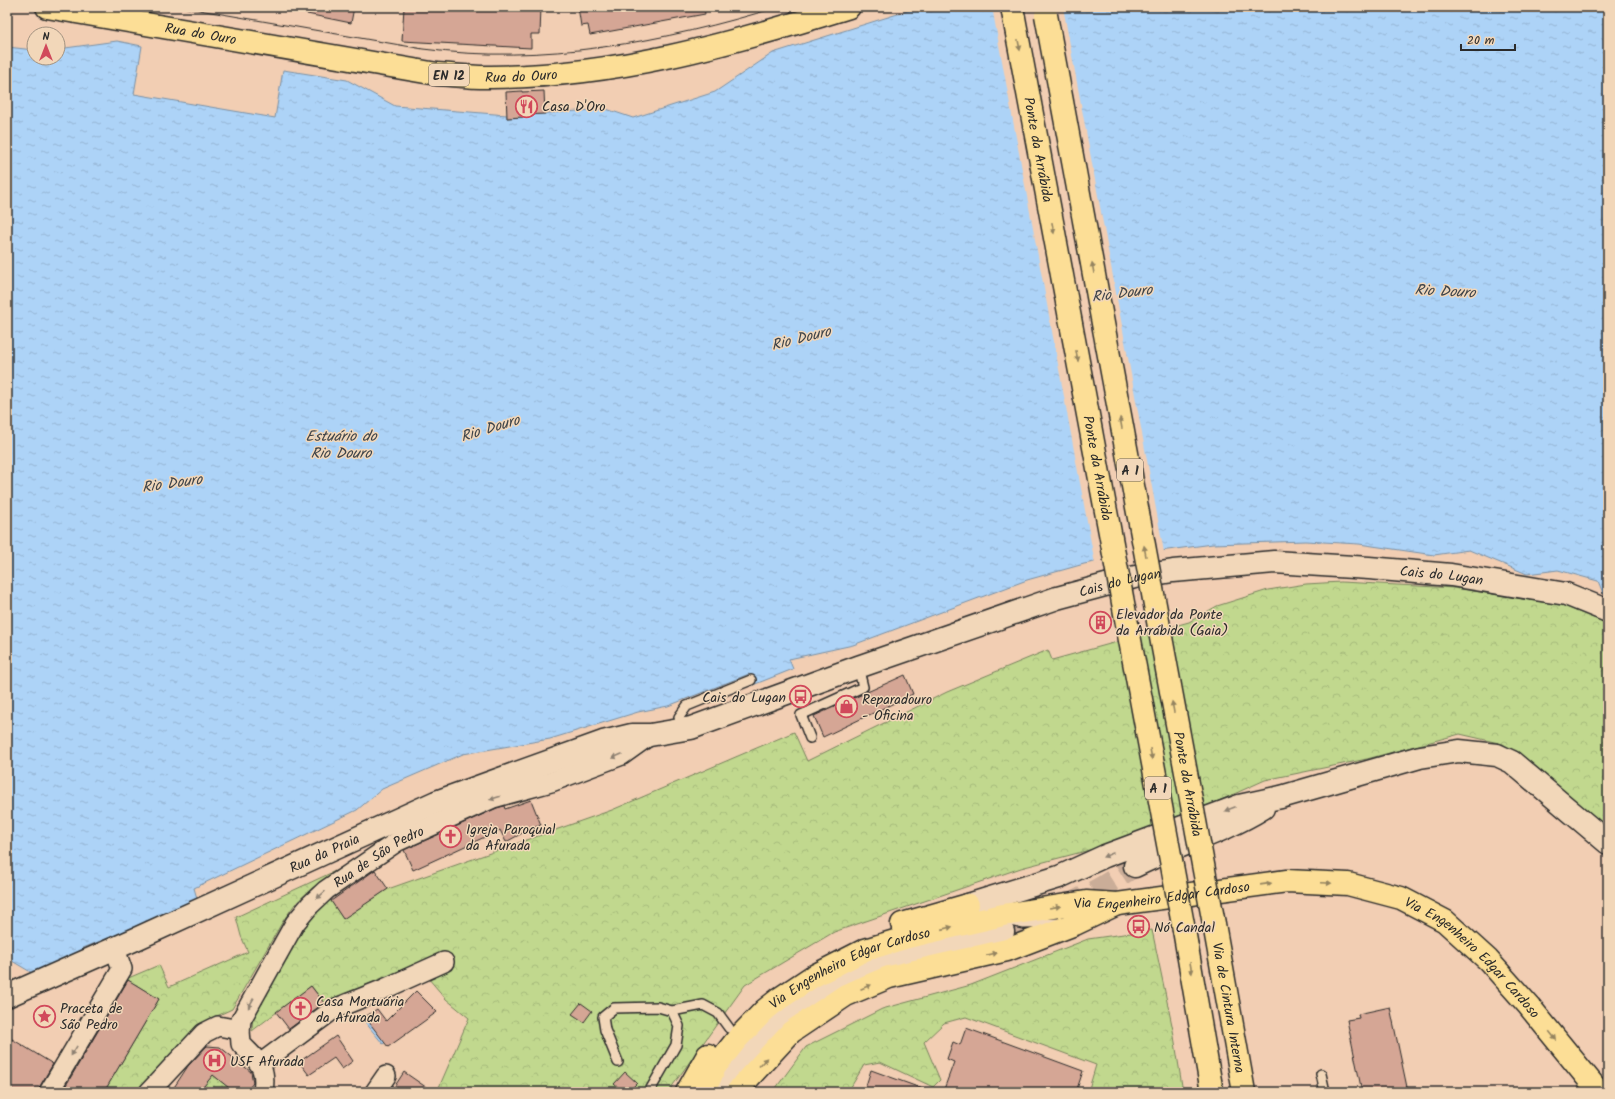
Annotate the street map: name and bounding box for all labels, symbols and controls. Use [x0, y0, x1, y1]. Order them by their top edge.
street label: Rua do Ouro [163, 17, 238, 51]
north arrow [26, 26, 66, 66]
scale bar [1461, 26, 1515, 52]
text: N [43, 28, 50, 46]
text: 20 m [1467, 31, 1495, 50]
one-way arrow [1017, 39, 1023, 51]
road number: EN 12 [429, 64, 469, 86]
street label: Rua do Ouro [485, 64, 558, 89]
restaurant icon: Casa D'Oro [513, 93, 539, 119]
street label: Ponte da Arrábida [1017, 95, 1058, 204]
place label: Casa D'Oro [542, 96, 606, 118]
one-way arrow [1051, 222, 1057, 234]
one-way arrow [1089, 262, 1095, 274]
water label: Rio Douro [1091, 278, 1155, 310]
water label: Rio Douro [1414, 278, 1477, 306]
water label: Rio Douro [769, 320, 835, 358]
one-way arrow [1075, 350, 1081, 362]
water label: Rio Douro [458, 408, 524, 449]
street label: Ponte da Arrábida [1076, 414, 1118, 523]
one-way arrow [1118, 417, 1124, 430]
water label: Estuário do Rio Douro [306, 425, 378, 466]
road number: A 1 [1117, 459, 1143, 481]
water label: Rio Douro [140, 468, 205, 500]
one-way arrow [1142, 545, 1148, 557]
street label: Cais do Lugan [1399, 561, 1485, 592]
street label: Cais do Lugan [1077, 563, 1163, 604]
place label: Elevador da Ponte da Arrábida (Gaia) [1116, 604, 1228, 642]
building icon: Elevador da Ponte da Arrábida (Gaia) [1088, 609, 1114, 635]
bus stop icon: Cais do Lugan [788, 684, 814, 710]
place label: Cais do Lugan [702, 687, 786, 709]
place label: Reparadouro - Oficina [862, 689, 932, 727]
shop icon: Reparadouro - Oficina [833, 694, 859, 720]
one-way arrow [1170, 701, 1176, 713]
street label: Ponte da Arrábida [1167, 730, 1208, 839]
one-way arrow [1149, 748, 1155, 760]
one-way arrow [612, 753, 623, 759]
road number: A 1 [1145, 777, 1171, 799]
one-way arrow [488, 795, 500, 801]
one-way arrow [1223, 806, 1235, 812]
place label: Igreja Paroquial da Afurada [466, 819, 556, 857]
street label: Rua de São Pedro [329, 821, 428, 894]
church icon: Igreja Paroquial da Afurada [437, 824, 463, 850]
street label: Rua da Praia [286, 828, 363, 880]
one-way arrow [1103, 852, 1114, 858]
street label: Via Engenheiro Edgar Cardoso [1073, 876, 1251, 916]
one-way arrow [1320, 880, 1332, 887]
one-way arrow [1260, 881, 1272, 887]
one-way arrow [316, 890, 326, 900]
street label: Via Engenheiro Edgar Cardoso [1400, 892, 1545, 1024]
one-way arrow [1049, 904, 1061, 910]
bus stop icon: Nó Candal [1126, 914, 1152, 940]
place label: Nó Candal [1154, 917, 1215, 939]
street label: Via Engenheiro Edgar Cardoso [765, 922, 932, 1015]
one-way arrow [941, 924, 953, 930]
street label: Via de Cintura Interna [1205, 941, 1250, 1075]
one-way arrow [986, 950, 998, 956]
one-way arrow [1188, 962, 1194, 974]
one-way arrow [861, 983, 873, 989]
place label: Casa Mortuária da Afurada [316, 991, 404, 1029]
church icon: Casa Mortuária da Afurada [288, 996, 314, 1022]
one-way arrow [247, 997, 254, 1009]
place label: Praceta de São Pedro [60, 998, 123, 1036]
place icon: Praceta de São Pedro [32, 1003, 58, 1029]
one-way arrow [1549, 1030, 1558, 1041]
one-way arrow [70, 1045, 77, 1057]
hospital icon: USF Afurada [202, 1048, 228, 1074]
place label: USF Afurada [230, 1051, 304, 1073]
one-way arrow [758, 1057, 767, 1068]

